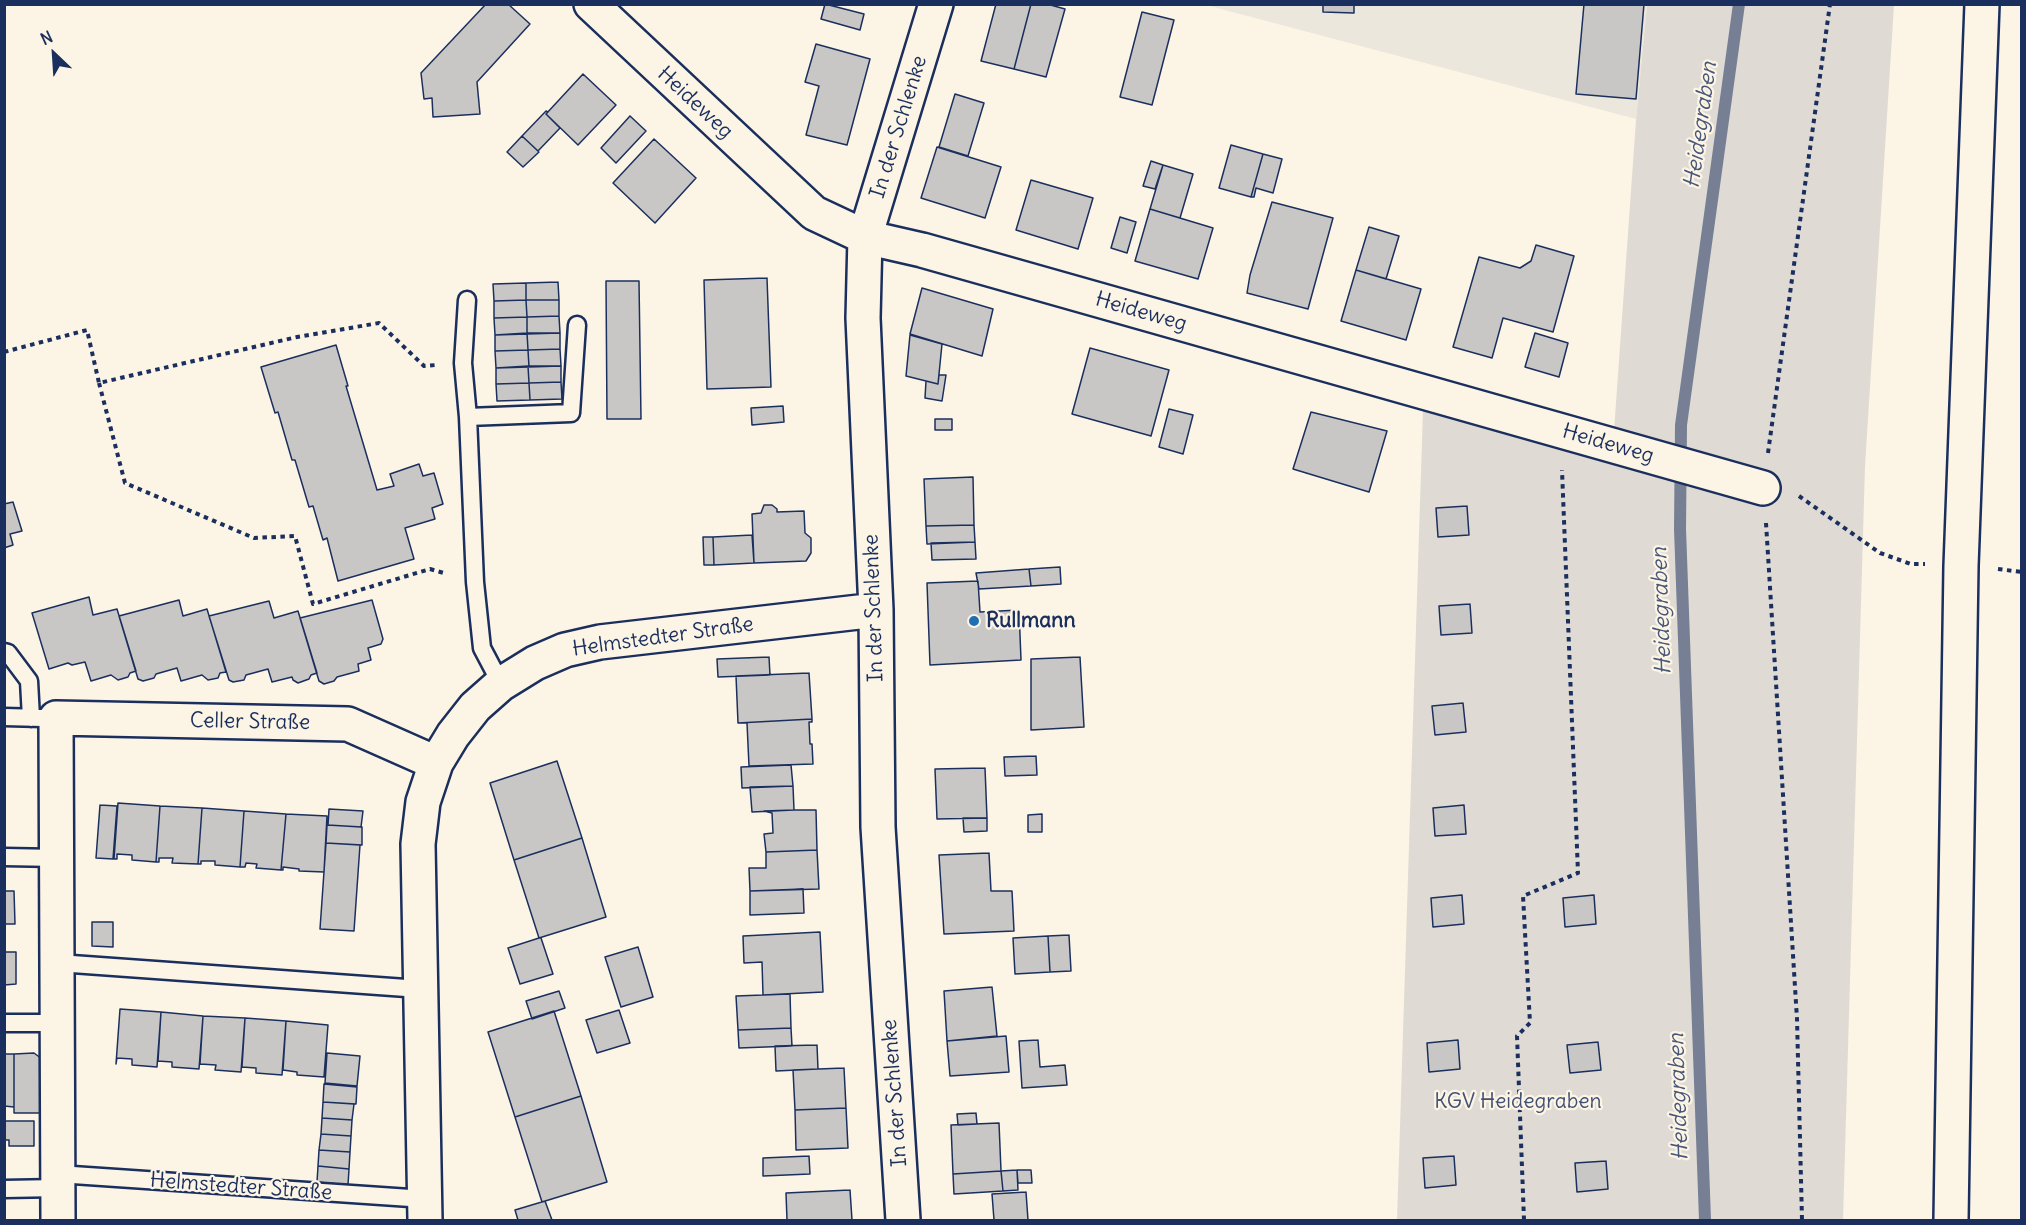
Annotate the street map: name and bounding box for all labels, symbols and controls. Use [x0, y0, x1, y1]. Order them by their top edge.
north arrow [24, 24, 84, 84]
text: N [37, 26, 56, 49]
street label: In der Schlenke [865, 53, 933, 201]
water label: Heidegraben [1679, 60, 1723, 190]
street label: Heideweg [652, 62, 738, 144]
street label: Heideweg [1092, 287, 1190, 337]
street label: Heideweg [1559, 419, 1657, 469]
street label: In der Schlenke [859, 534, 889, 682]
water label: Heidegraben [1647, 547, 1677, 675]
place label: Rullmann [986, 608, 1076, 634]
street label: Helmstedter Straße [571, 612, 755, 662]
marker: Rullmann [967, 614, 981, 628]
street label: Celler Straße [190, 708, 310, 736]
street label: In der Schlenke [877, 1018, 913, 1168]
water label: Heidegraben [1664, 1033, 1694, 1161]
park label: KGV Heidegraben [1434, 1089, 1602, 1115]
street label: Helmstedter Straße [149, 1168, 333, 1206]

